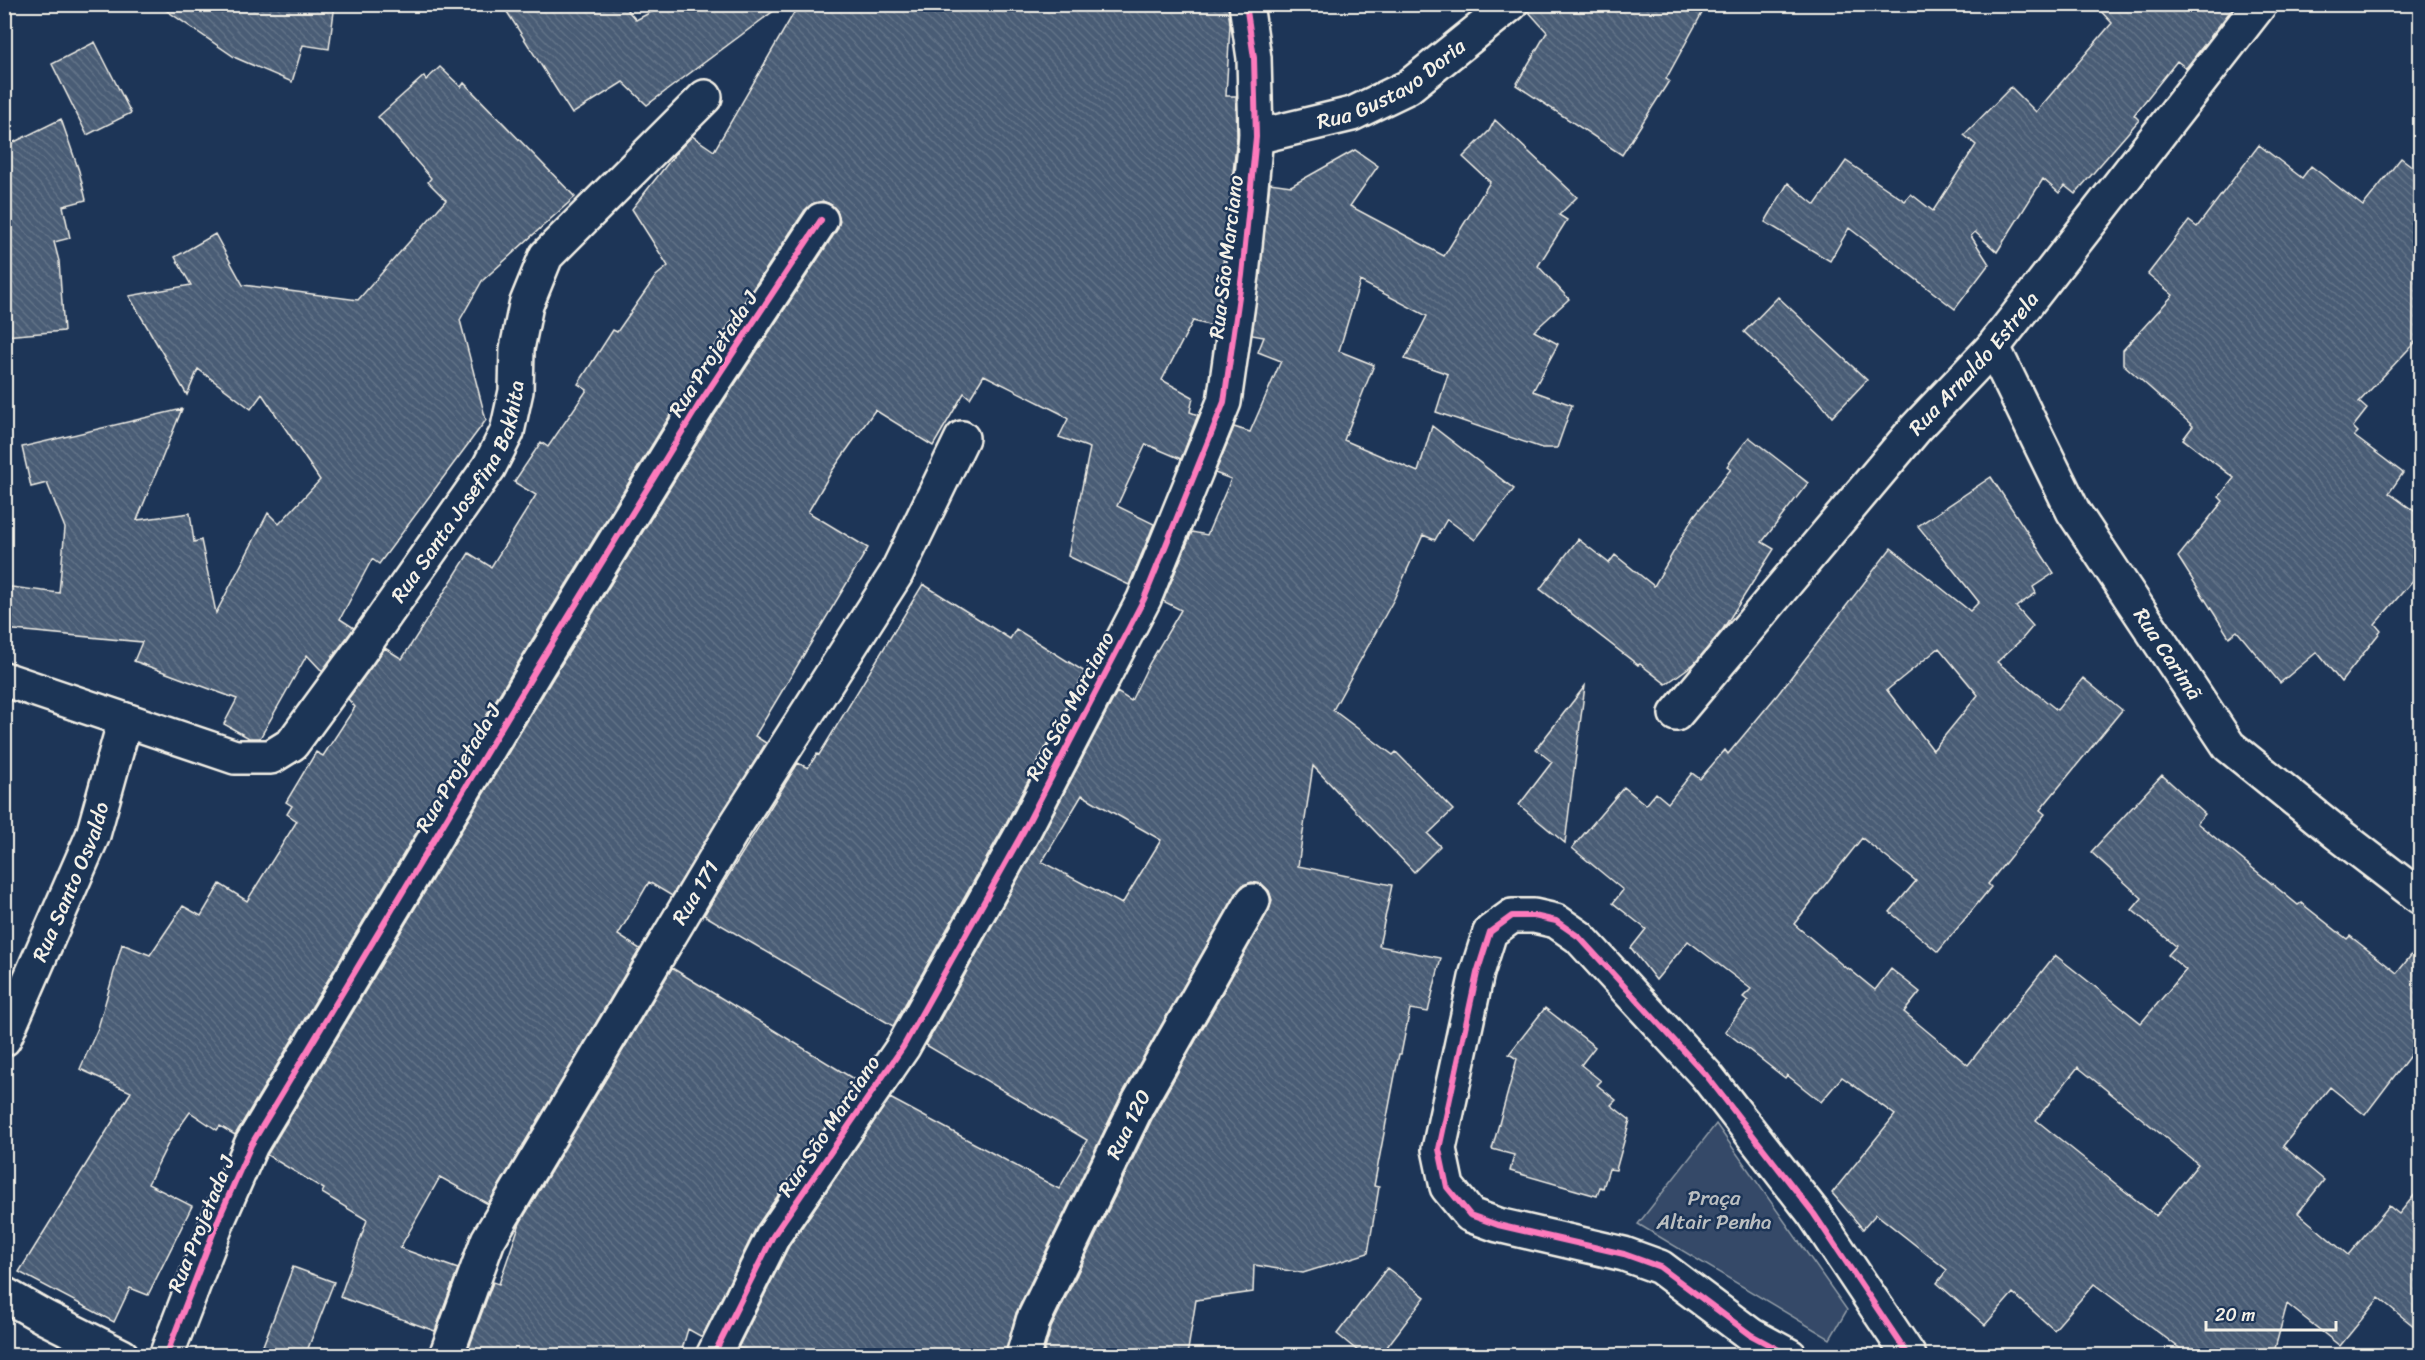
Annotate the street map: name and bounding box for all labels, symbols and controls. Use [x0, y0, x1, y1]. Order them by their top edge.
street label: Rua Gustavo Doria [1313, 28, 1475, 141]
street label: Rua São Marciano [1197, 173, 1255, 341]
street label: Rua Projetada J [658, 282, 769, 425]
street label: Rua Arnaldo Estrela [1899, 282, 2049, 445]
street label: Rua Santa Josefina Bakhita [380, 380, 535, 611]
street label: Rua Carimã [2123, 600, 2213, 708]
street label: Rua São Marciano [1015, 624, 1126, 788]
street label: Rua Projetada J [404, 695, 512, 840]
street label: Rua Santo Osvaldo [21, 797, 120, 968]
street label: Rua 171 [661, 853, 730, 932]
street label: Rua São Marciano [767, 1047, 891, 1205]
street label: Rua 120 [1095, 1082, 1162, 1166]
street label: Rua Projetada J [156, 1149, 246, 1298]
park label: Praça Altair Penha [1655, 1179, 1772, 1241]
scale bar [2206, 1294, 2336, 1332]
text: 20 m [2215, 1299, 2255, 1331]

